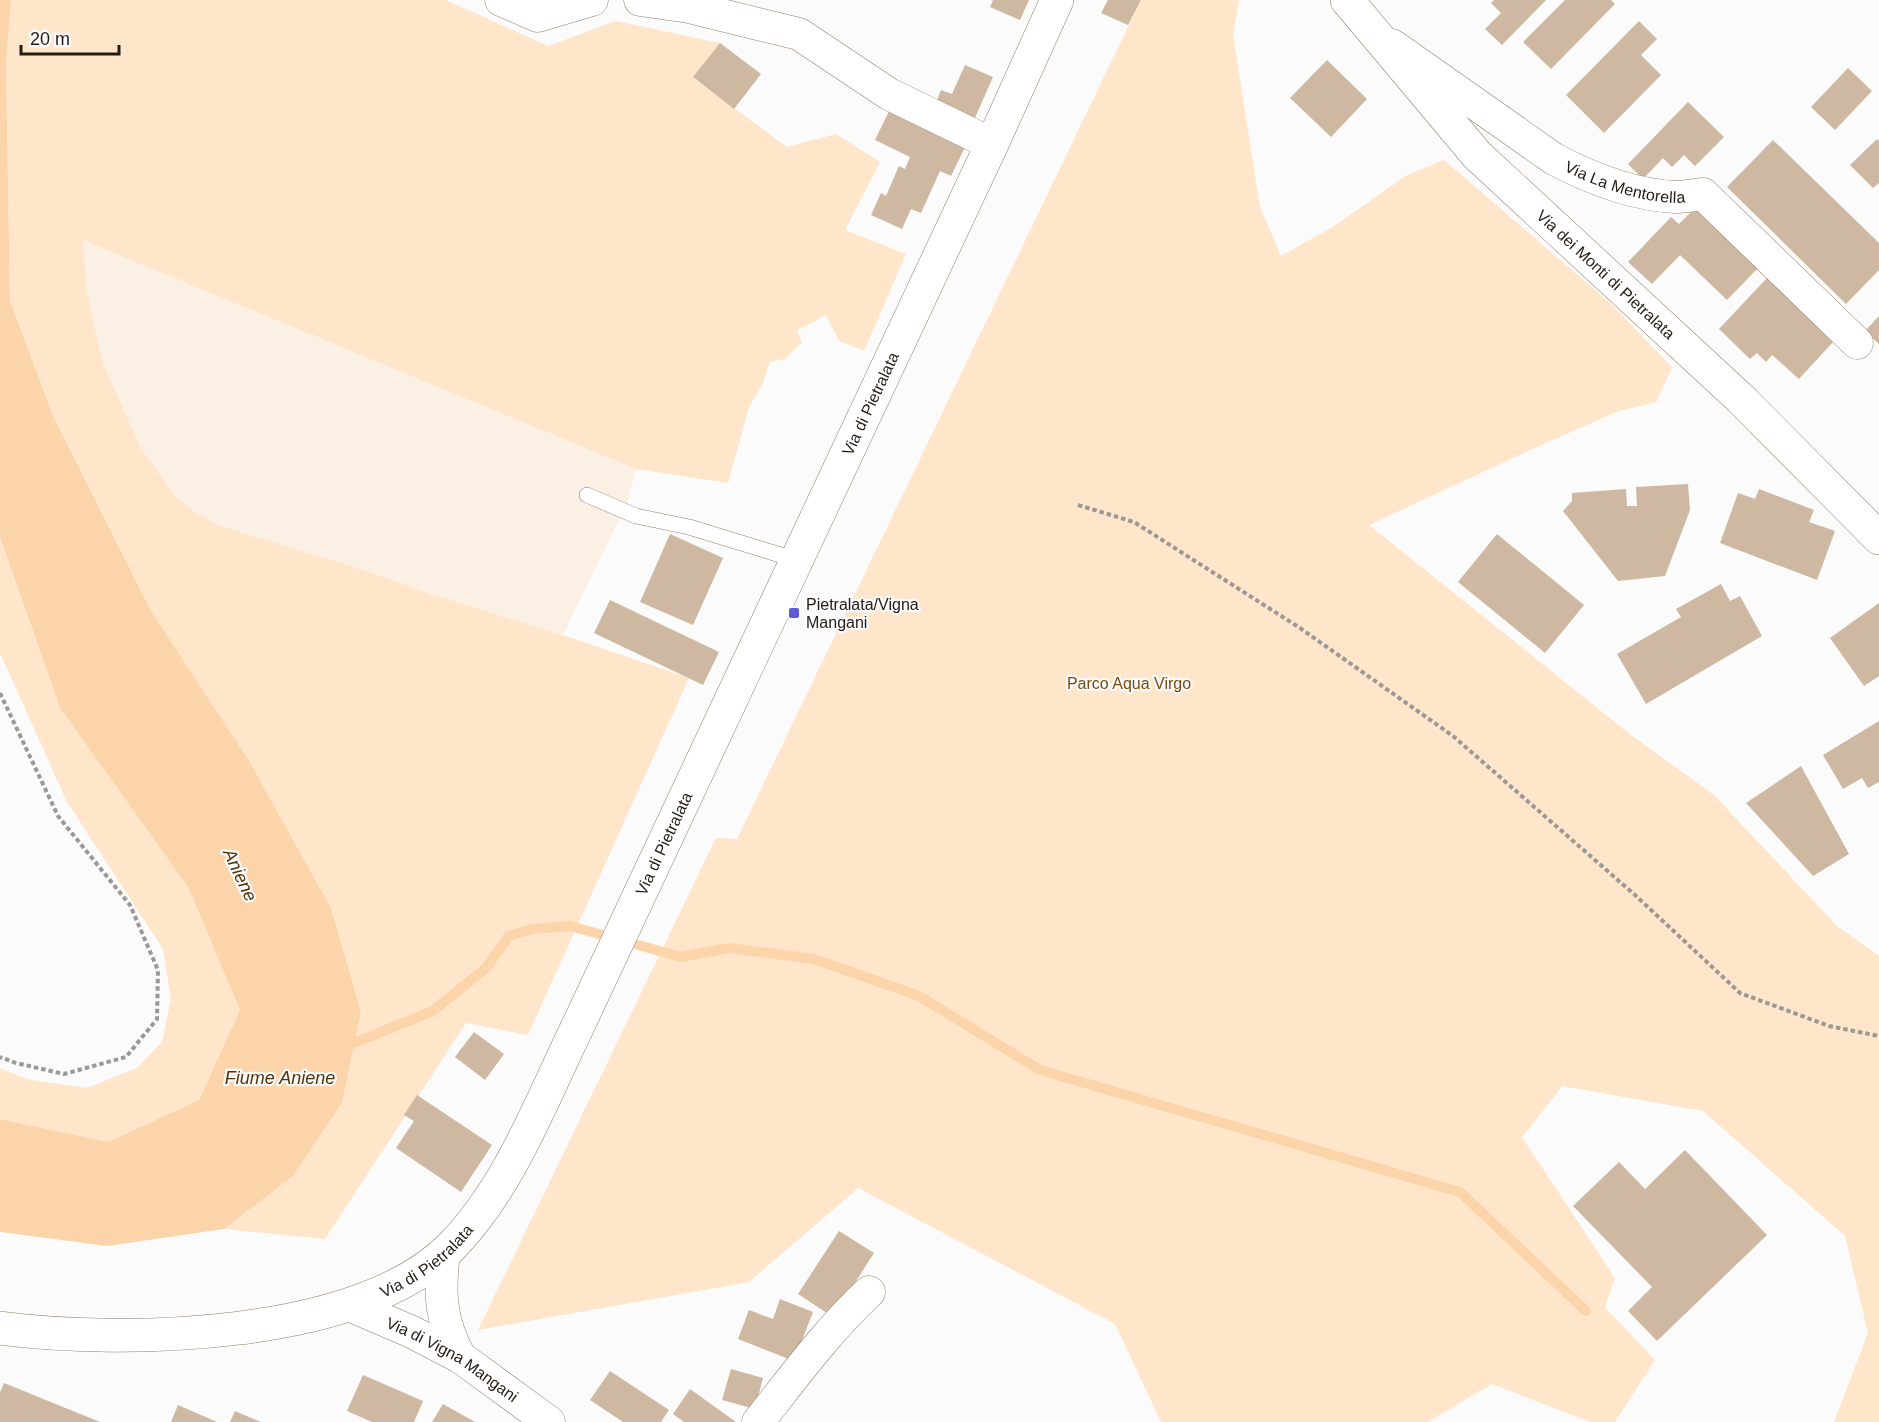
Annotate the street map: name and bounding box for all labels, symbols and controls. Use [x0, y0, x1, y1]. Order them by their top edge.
scale bar [21, 18, 118, 56]
text: 20 m [30, 29, 70, 49]
street label: Via La Mentorella [1562, 158, 1686, 206]
street label: Via dei Monti di Pietralata [1534, 206, 1678, 342]
street label: Via di Pietralata [839, 349, 902, 458]
place label: Pietralata/Vigna Mangani [806, 596, 919, 631]
marker: Pietralata/Vigna Mangani [787, 606, 801, 620]
park label: Parco Aqua Virgo [1067, 675, 1191, 692]
street label: Via di Pietralata [632, 789, 695, 898]
water label: Aniene [219, 844, 261, 905]
water label: Fiume Aniene [225, 1068, 335, 1088]
street label: Via di Pietralata [377, 1221, 476, 1300]
street label: Via di Vigna Mangani [384, 1314, 521, 1405]

